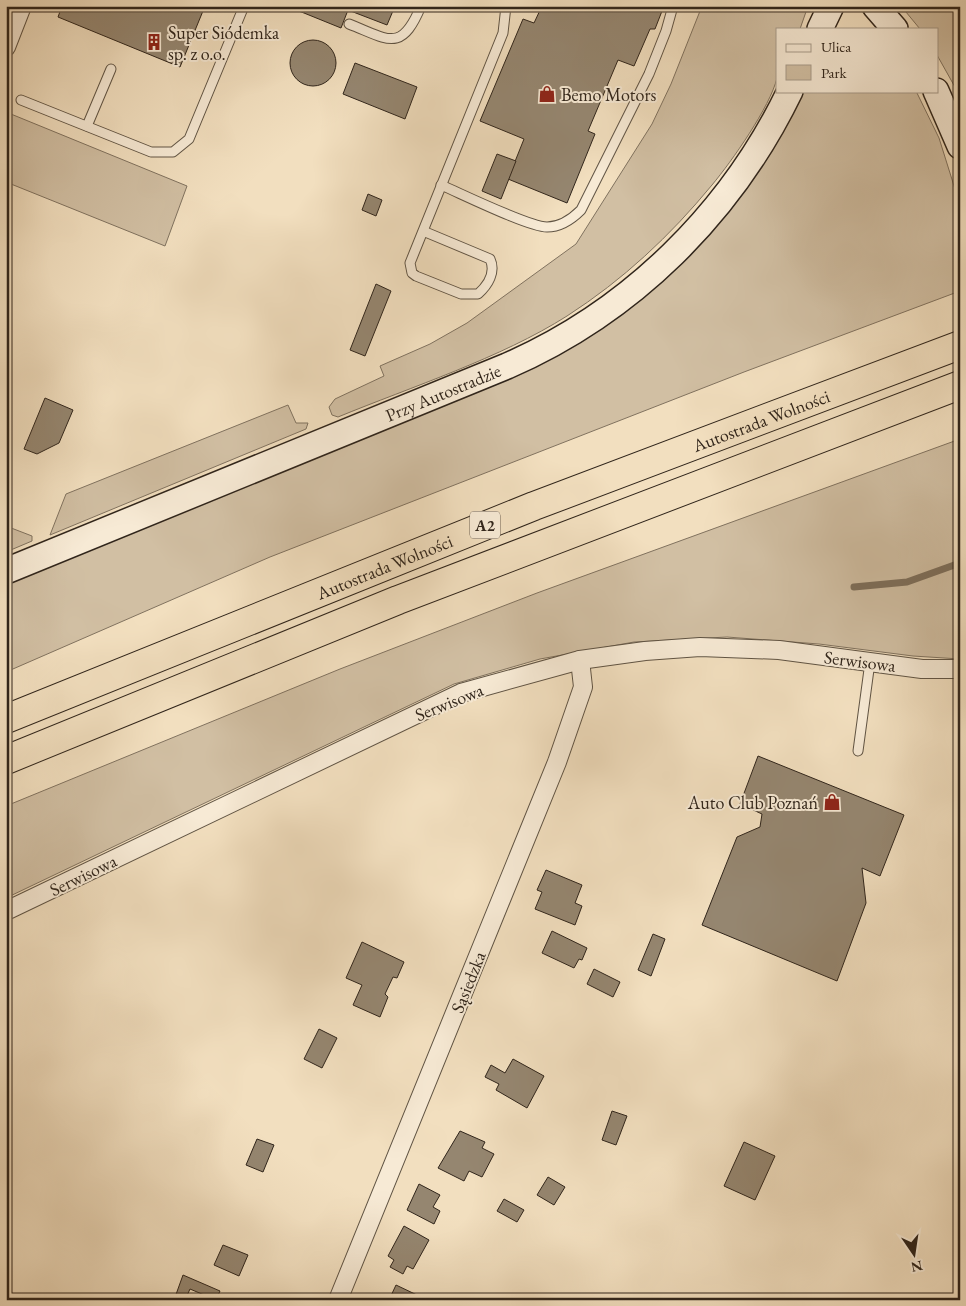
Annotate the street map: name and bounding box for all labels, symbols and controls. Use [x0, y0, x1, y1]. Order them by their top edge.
place label: Super Siódemka sp. z o.o. [168, 21, 280, 65]
legend [776, 28, 938, 92]
building icon: Super Siódemka sp. z o.o. [144, 32, 164, 52]
text: Ulica [821, 37, 851, 56]
text: Park [821, 63, 848, 82]
place label: Bemo Motors [561, 83, 656, 106]
shop icon: Bemo Motors [537, 84, 557, 104]
street label: Przy Autostradzie [382, 358, 504, 426]
street label: Autostrada Wolności [688, 384, 833, 457]
road number: A2 [470, 512, 500, 538]
street label: Autostrada Wolności [312, 528, 456, 604]
street label: Serwisowa [823, 645, 898, 677]
street label: Serwisowa [411, 678, 487, 726]
place label: Auto Club Poznań [687, 791, 818, 814]
shop icon: Auto Club Poznań [822, 792, 842, 812]
street label: Serwisowa [46, 849, 121, 901]
street label: Sąsiedzka [445, 947, 491, 1016]
north arrow [888, 1228, 938, 1278]
text: N [909, 1257, 924, 1277]

